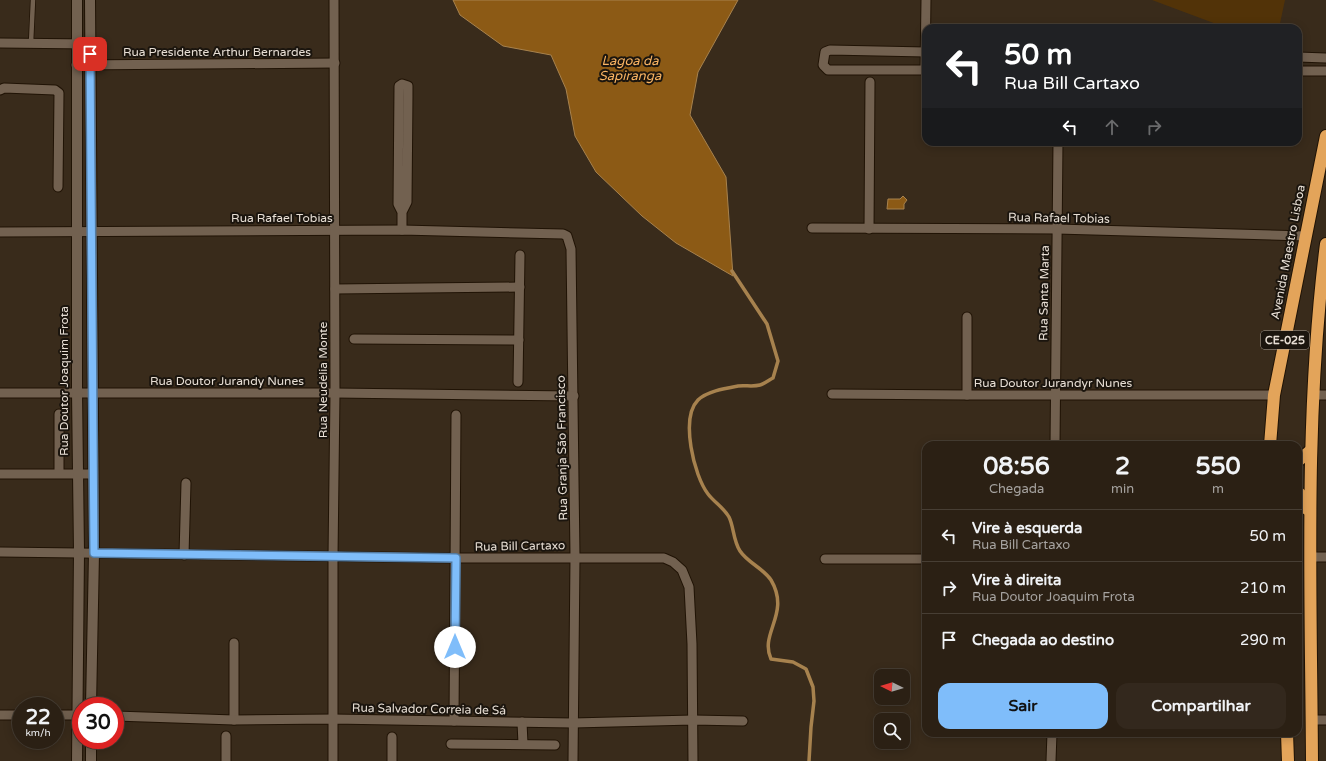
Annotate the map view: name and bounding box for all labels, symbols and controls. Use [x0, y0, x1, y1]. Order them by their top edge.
pin [73, 37, 107, 71]
text: 50 m [1004, 38, 1072, 72]
icon: left [938, 40, 990, 92]
icon: arrive [79, 43, 101, 65]
street label: Rua Presidente Arthur Bernardes [123, 45, 311, 59]
water label: Lagoa da Sapiranga [599, 53, 662, 84]
text: Rua Bill Cartaxo [1004, 72, 1140, 94]
icon: left [1059, 116, 1081, 138]
icon: ahead [1101, 116, 1123, 138]
icon: right [1143, 116, 1165, 138]
street label: Avenida Maestro Lisboa [1268, 183, 1308, 321]
street label: Rua Rafael Tobias [1008, 210, 1110, 226]
street label: Rua Rafael Tobias [231, 211, 333, 225]
street label: Rua Santa Marta [1036, 245, 1052, 341]
street label: Rua Doutor Joaquim Frota [57, 306, 71, 456]
street label: Rua Neudélia Monte [316, 321, 330, 438]
road number: CE-025 [1261, 331, 1309, 349]
street label: Rua Doutor Jurandy Nunes [150, 374, 304, 388]
street label: Rua Granja São Francisco [554, 375, 570, 521]
street label: Rua Doutor Jurandyr Nunes [974, 376, 1133, 390]
text: 08:56 [983, 452, 1050, 481]
text: 2 [1115, 452, 1130, 481]
text: 550 [1195, 452, 1241, 481]
text: Chegada [989, 481, 1044, 497]
text: min [1111, 481, 1134, 497]
text: m [1212, 481, 1224, 497]
text: Vire à esquerda [972, 519, 1082, 537]
icon: left [938, 525, 960, 547]
text: 50 m [1249, 527, 1286, 545]
text: Rua Bill Cartaxo [972, 537, 1070, 553]
street label: Rua Bill Cartaxo [475, 538, 565, 554]
text: Vire à direita [972, 571, 1061, 589]
icon: right [938, 577, 960, 599]
text: 210 m [1240, 579, 1286, 597]
text: Rua Doutor Joaquim Frota [972, 589, 1135, 605]
position arrow [434, 626, 476, 668]
icon: arrive [938, 629, 960, 651]
text: Chegada ao destino [972, 631, 1114, 649]
text: 290 m [1240, 631, 1286, 649]
north arrow [874, 669, 910, 705]
map controls [874, 669, 910, 749]
button: Sair [938, 683, 1108, 729]
button: Compartilhar [1116, 683, 1286, 729]
speed limit sign: 30 [72, 697, 124, 749]
street label: Rua Salvador Correia de Sá [352, 701, 506, 717]
text: 22 [25, 706, 51, 730]
button: search [874, 713, 910, 749]
text: km/h [25, 727, 51, 739]

